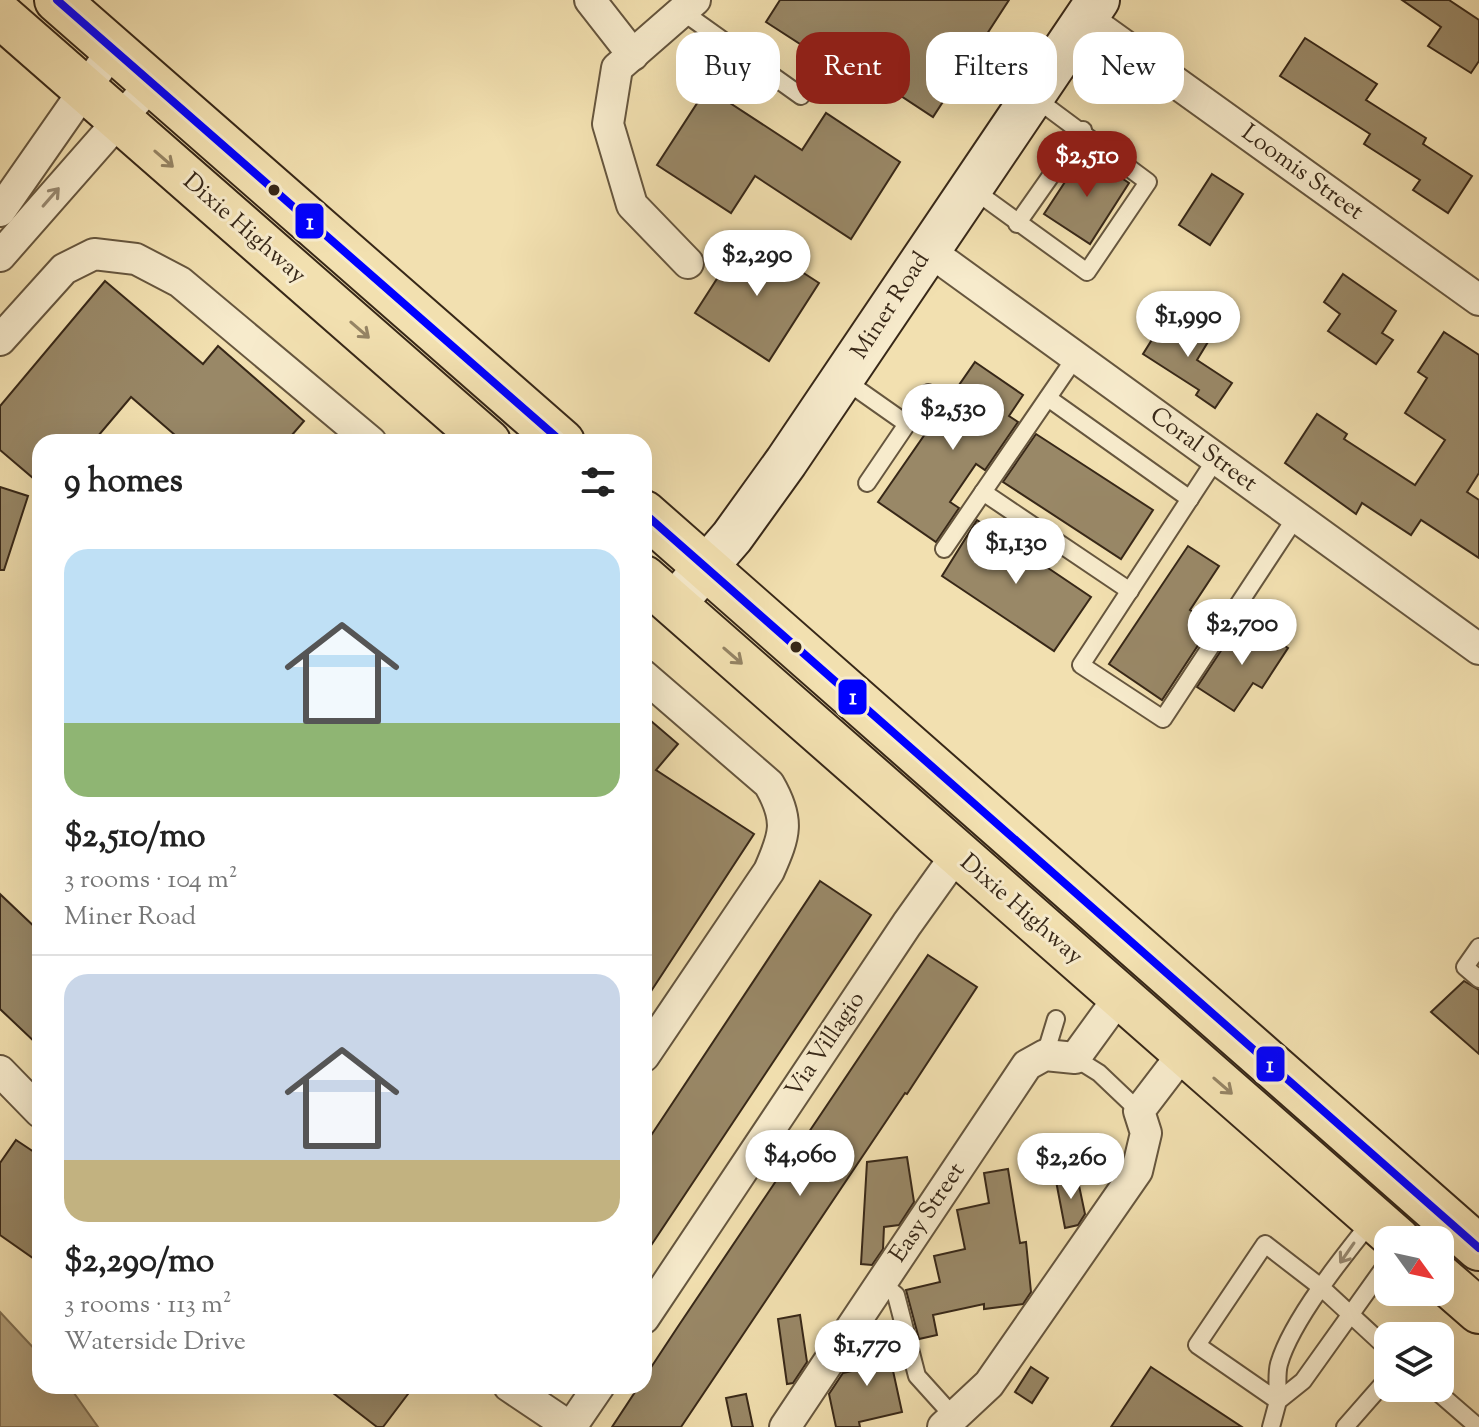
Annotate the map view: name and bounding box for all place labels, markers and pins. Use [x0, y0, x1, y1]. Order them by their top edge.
pin: $2,510 [1022, 131, 1152, 199]
unlabelled marker [266, 182, 282, 198]
pin: $2,290 [692, 230, 822, 298]
pin: $1,990 [1123, 291, 1253, 359]
pin: $2,530 [888, 384, 1018, 452]
pin: $1,130 [951, 518, 1081, 586]
pin: $2,700 [1177, 599, 1307, 667]
unlabelled marker [788, 639, 804, 655]
pin: $4,060 [735, 1130, 865, 1198]
pin: $2,260 [1006, 1133, 1136, 1201]
pin: $1,770 [802, 1320, 932, 1388]

